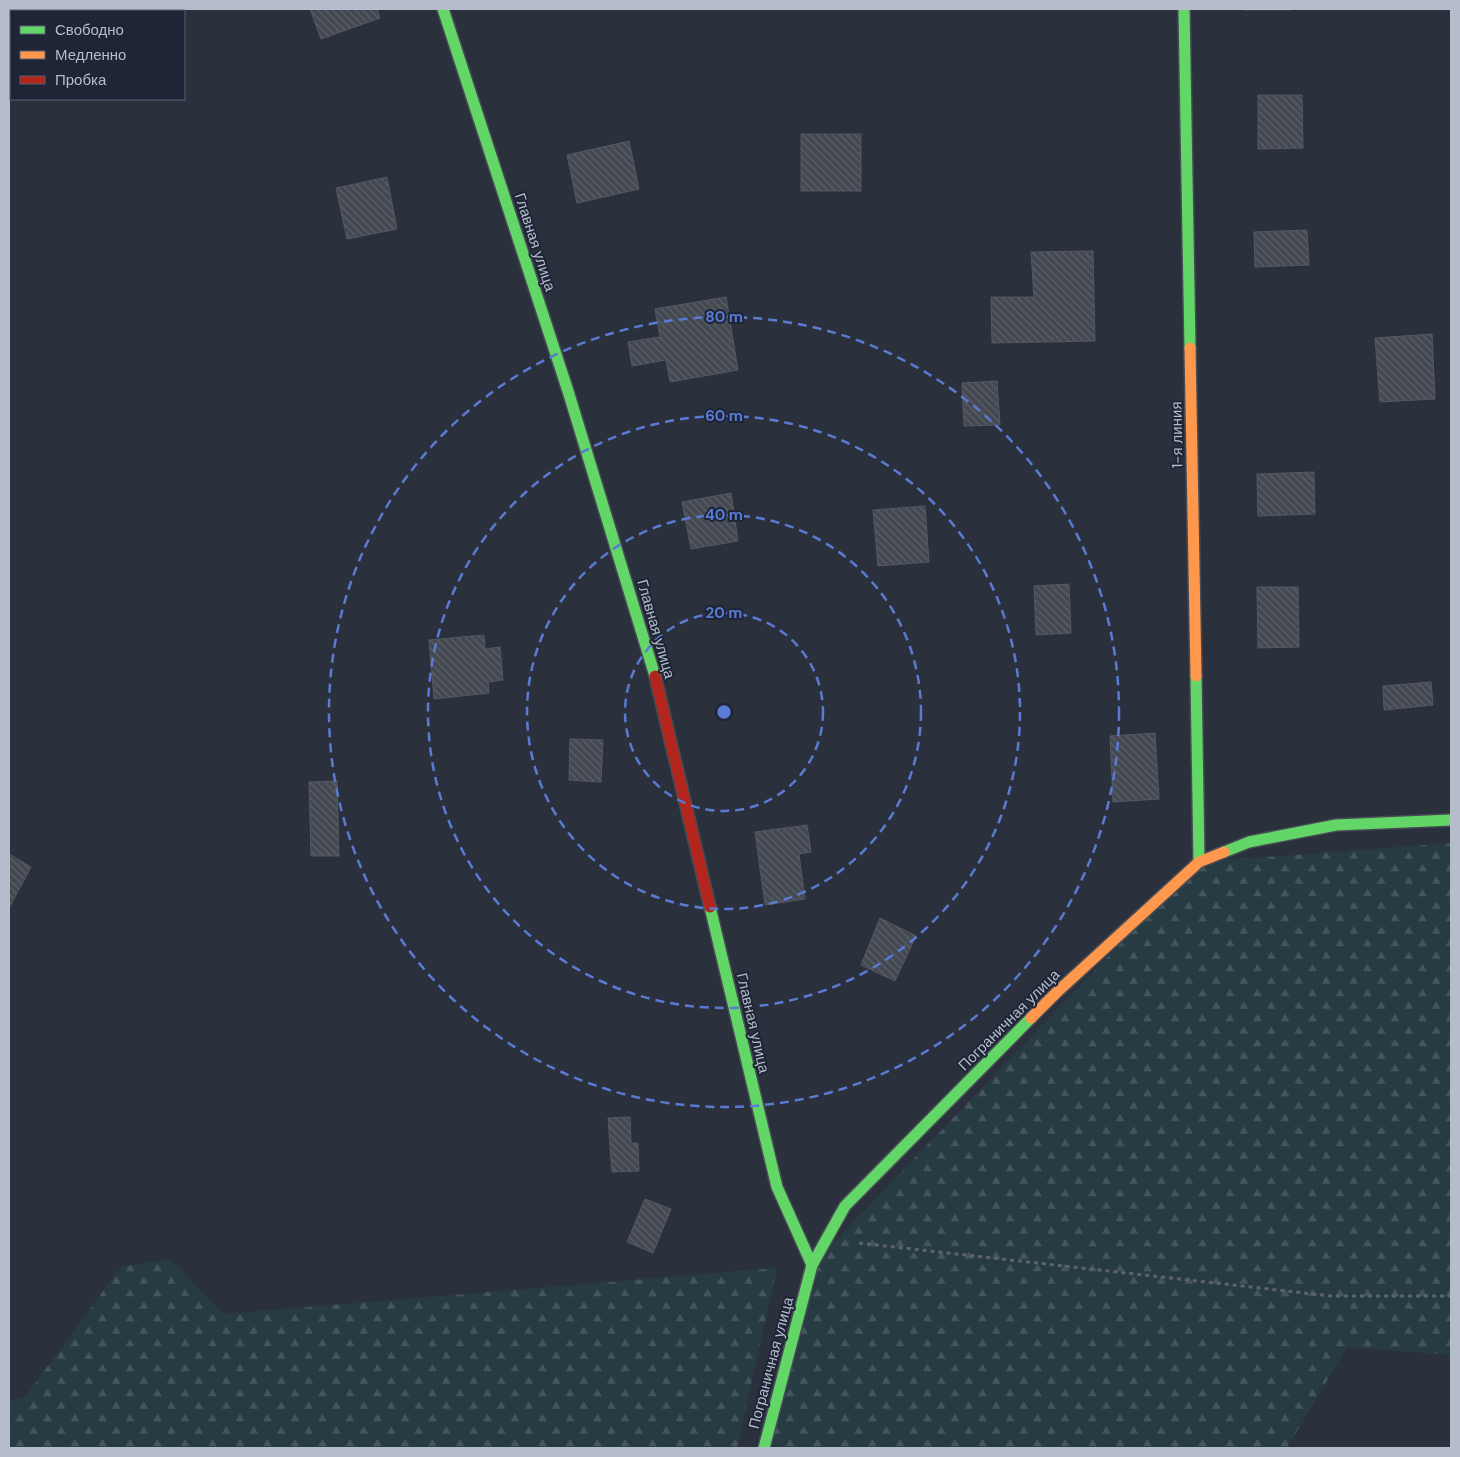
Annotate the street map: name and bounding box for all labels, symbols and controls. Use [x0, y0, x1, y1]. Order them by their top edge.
legend [10, 10, 185, 100]
text: Свободно [55, 20, 124, 40]
text: Медленно [55, 45, 126, 65]
text: Пробка [55, 70, 107, 90]
street label: Главная улица [510, 190, 561, 294]
text: 80 m [705, 307, 743, 327]
street label: 1-я линия [1166, 401, 1188, 469]
text: 60 m [705, 406, 743, 426]
text: 40 m [705, 505, 743, 525]
street label: Главная улица [632, 577, 680, 682]
text: 20 m [706, 603, 742, 623]
centre of rings [715, 703, 733, 721]
street label: Пограничная улица [954, 964, 1065, 1075]
street label: Главная улица [732, 971, 774, 1076]
street label: Пограничная улица [744, 1294, 798, 1431]

